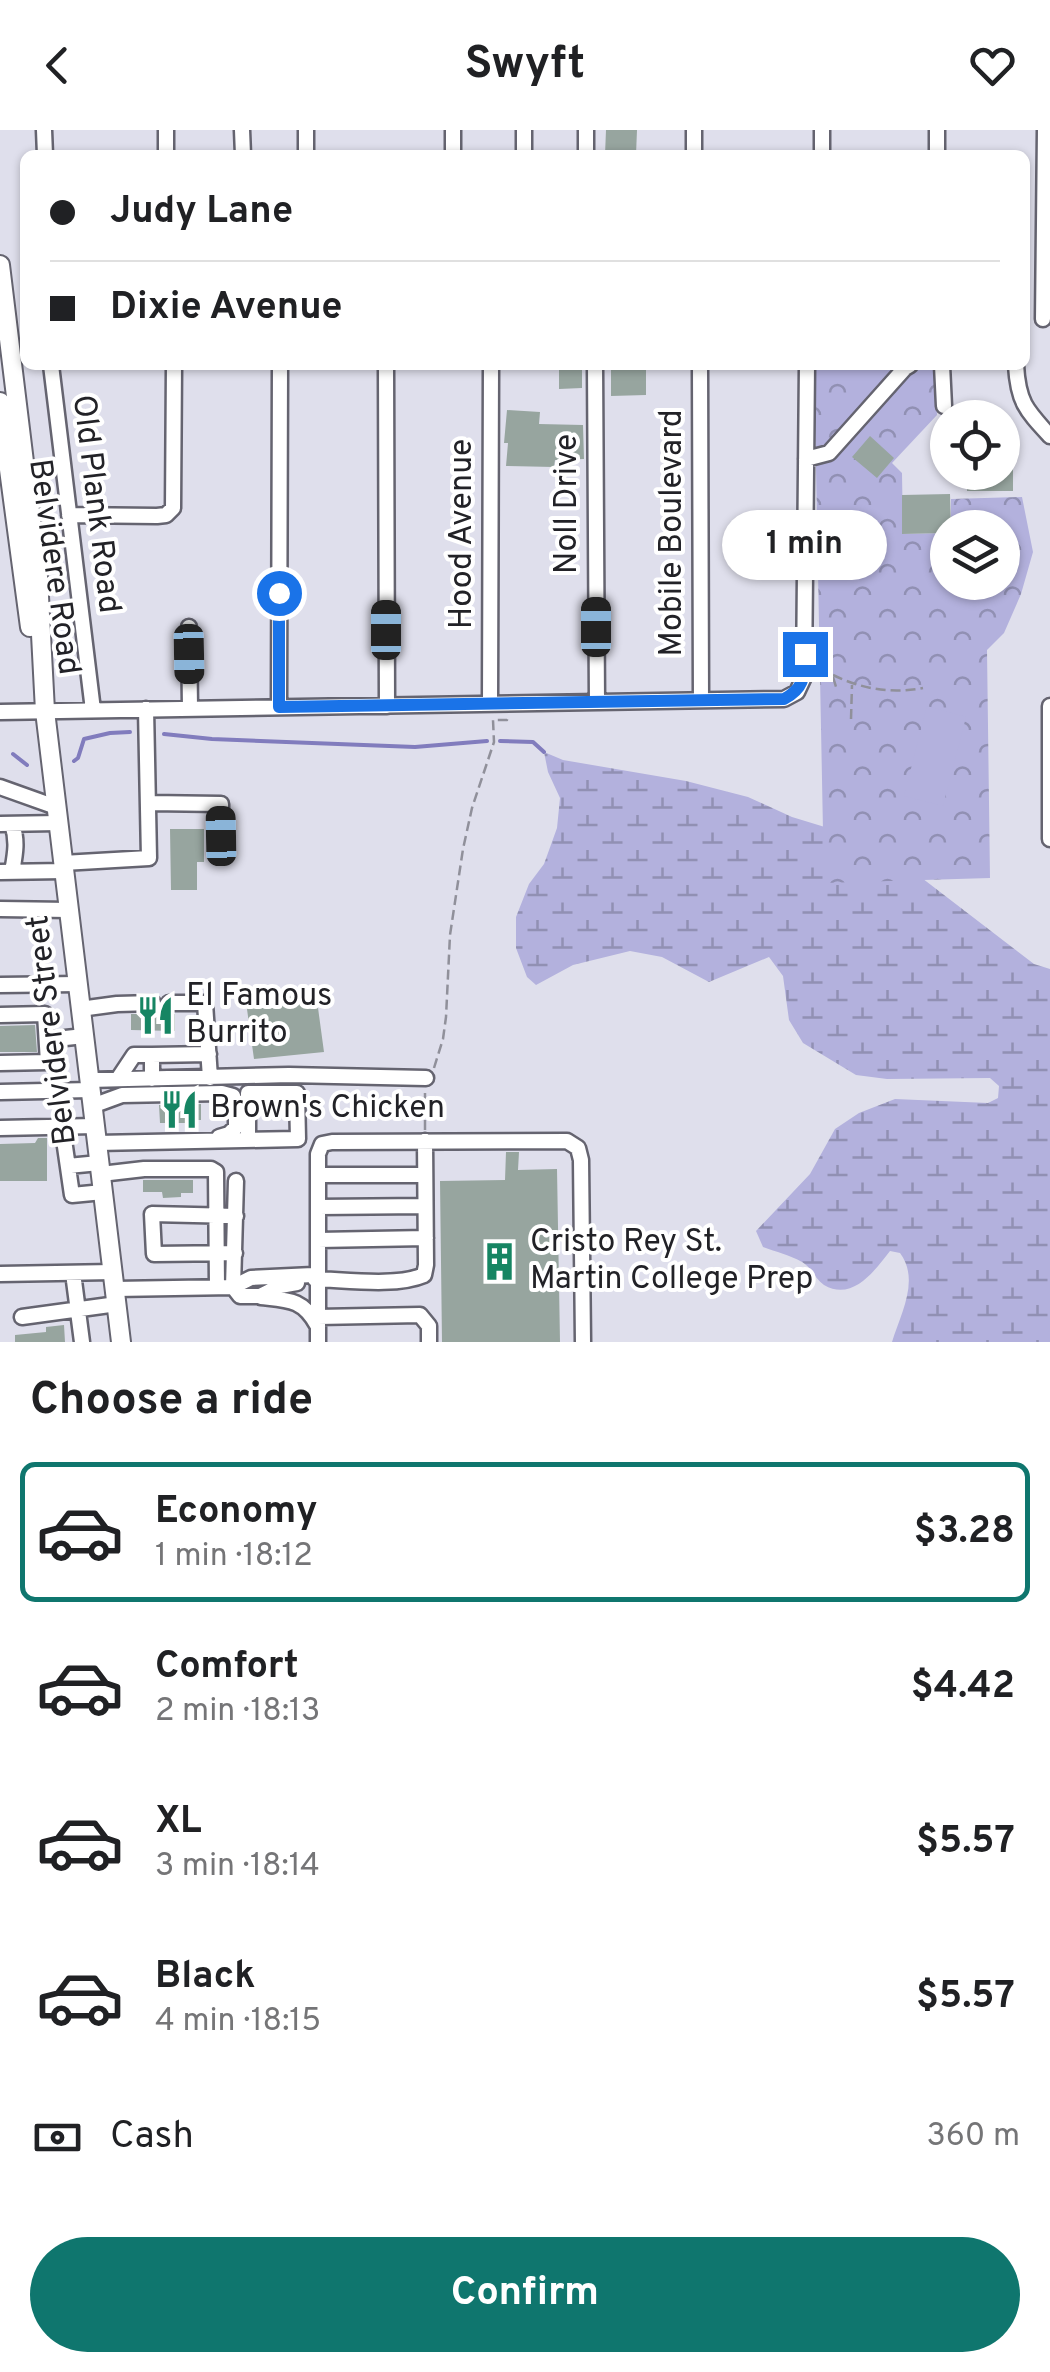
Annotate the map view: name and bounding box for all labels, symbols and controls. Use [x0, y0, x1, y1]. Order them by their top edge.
text: Swyft [465, 37, 585, 94]
icon: back [30, 38, 85, 93]
icon: heart [965, 38, 1020, 93]
text: Judy Lane [110, 188, 293, 237]
text: Dixie Avenue [110, 284, 342, 333]
street label: Old Plank Road [62, 393, 128, 615]
map controls [930, 400, 1020, 600]
button: locate [930, 400, 1020, 490]
street label: Mobile Boulevard [653, 409, 693, 657]
street label: Noll Drive [548, 434, 588, 574]
street label: Hood Avenue [443, 439, 483, 629]
street label: Belvidere Road [18, 457, 88, 677]
callout: 1 min [722, 509, 888, 579]
button: layers [930, 510, 1020, 600]
text: 1 min [766, 525, 843, 565]
route start [257, 571, 302, 616]
car [581, 597, 611, 657]
car [371, 600, 401, 660]
car [173, 624, 205, 684]
route end [783, 632, 828, 677]
car [205, 806, 237, 866]
street label: Belvidere Street [19, 913, 87, 1147]
place label: El Famous Burrito [186, 977, 332, 1054]
restaurant icon: El Famous Burrito [135, 994, 177, 1036]
restaurant icon: Brown's Chicken [159, 1088, 201, 1130]
place label: Brown's Chicken [210, 1089, 445, 1129]
place label: Cristo Rey St. Martin College Prep [530, 1223, 813, 1300]
building icon: Cristo Rey St. Martin College Prep [479, 1240, 521, 1282]
text: Choose a ride [30, 1373, 313, 1430]
icon: car [35, 1487, 125, 1577]
text: Economy [155, 1488, 317, 1537]
text: $3.28 [914, 1508, 1015, 1557]
text: 1 min · 18:12 [155, 1537, 313, 1577]
icon: car [35, 1642, 125, 1732]
text: Comfort [155, 1643, 299, 1692]
text: $4.42 [911, 1663, 1015, 1712]
text: 2 min · 18:13 [155, 1692, 320, 1732]
icon: car [35, 1797, 125, 1887]
text: XL [155, 1798, 202, 1847]
text: $5.57 [916, 1818, 1015, 1867]
text: 3 min · 18:14 [155, 1847, 320, 1887]
icon: car [35, 1952, 125, 2042]
text: Black [155, 1953, 255, 2002]
text: $5.57 [916, 1973, 1015, 2022]
text: 4 min · 18:15 [155, 2002, 321, 2042]
icon: cash [30, 2110, 85, 2165]
text: Cash [110, 2113, 194, 2162]
text: 360 m [926, 2117, 1020, 2157]
button: Confirm [30, 2237, 1020, 2352]

